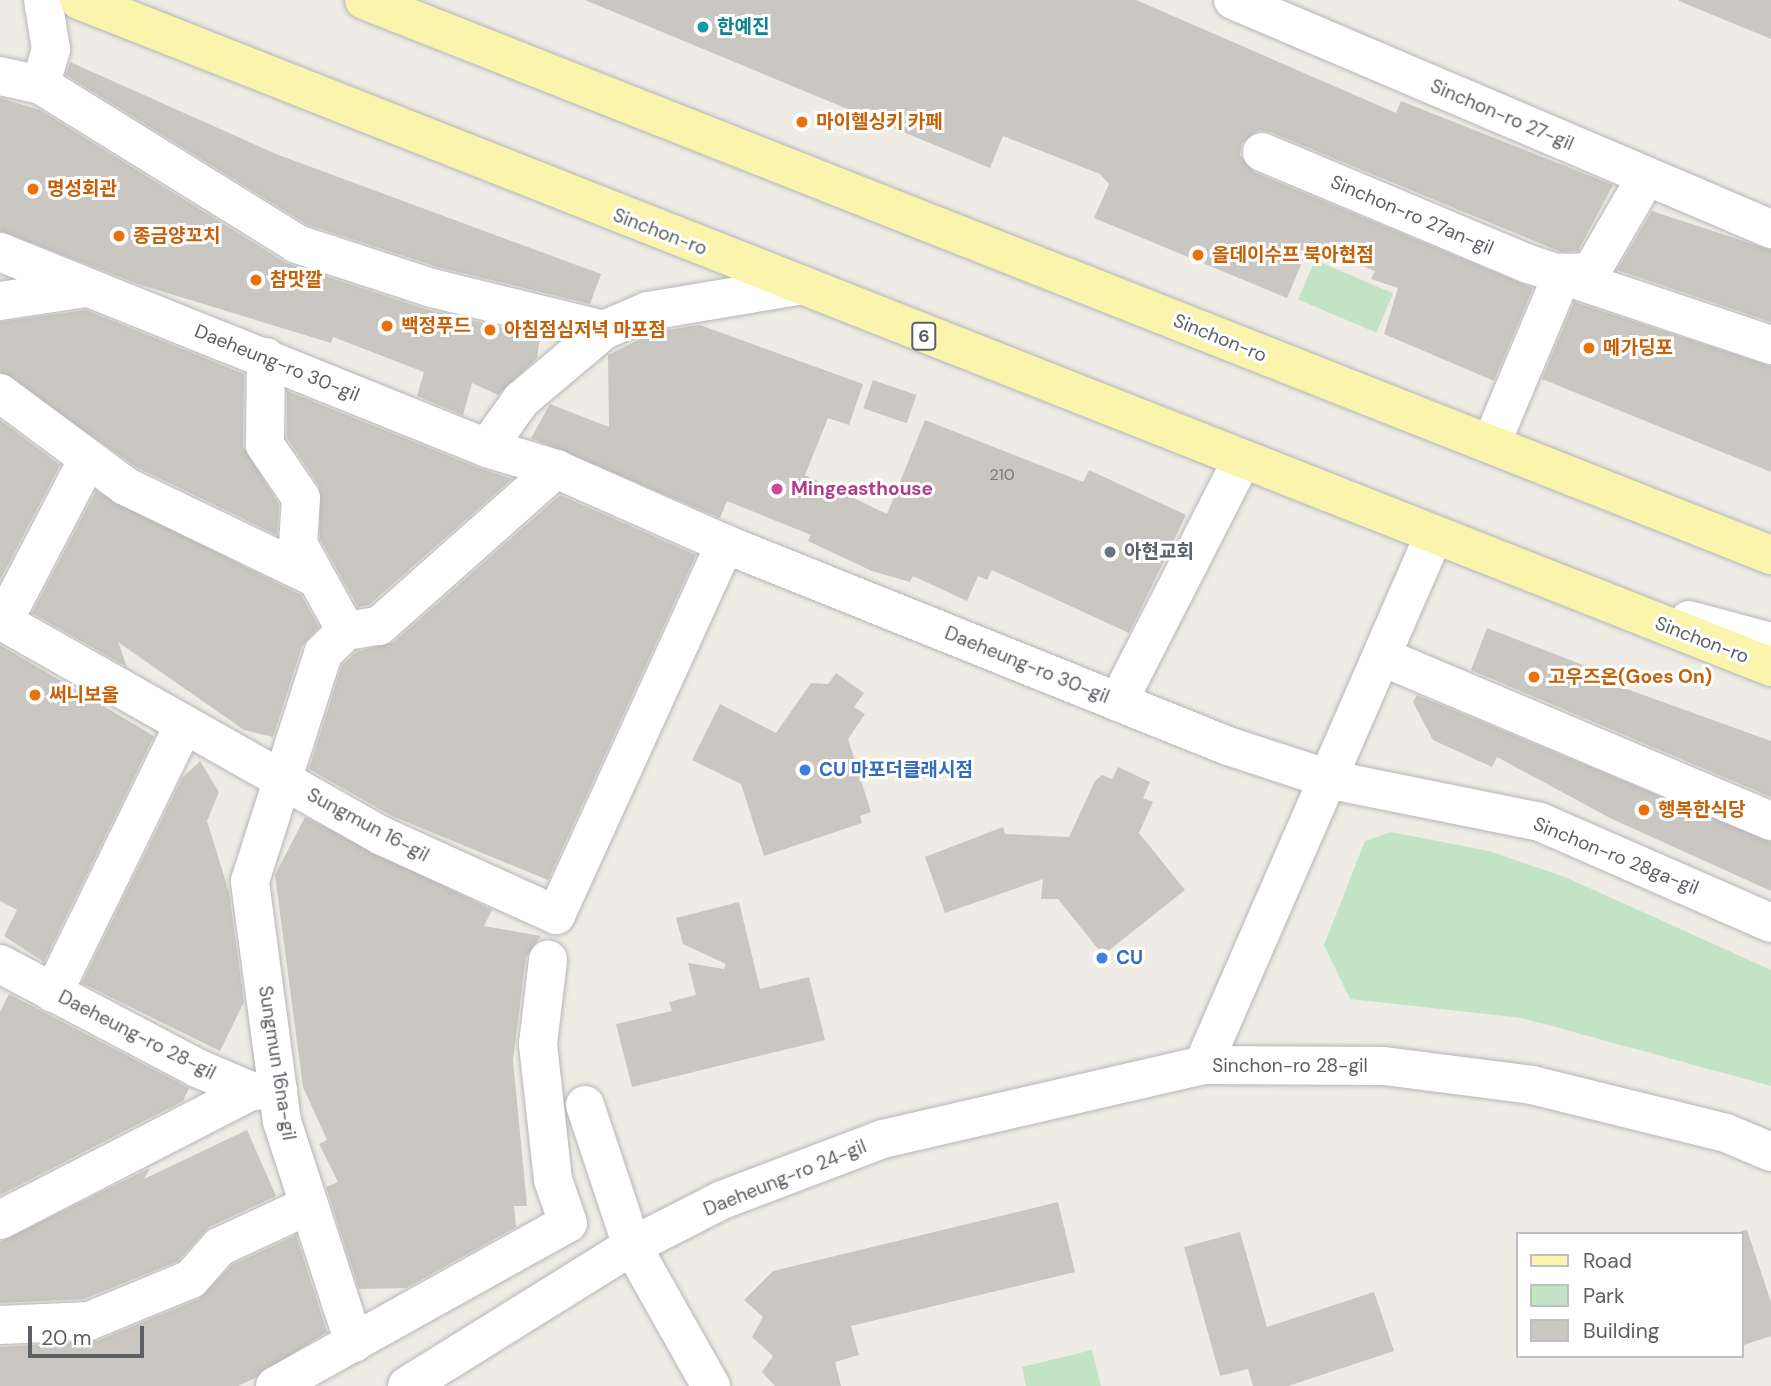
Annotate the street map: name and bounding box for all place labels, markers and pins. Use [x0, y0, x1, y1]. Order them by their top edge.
place label: 한예진 [717, 16, 769, 38]
marker: 한예진 [695, 19, 711, 35]
place label: 마이헬싱키 카페 [816, 111, 943, 133]
marker: 마이헬싱키 카페 [794, 114, 810, 130]
place label: 명성회관 [47, 178, 117, 200]
marker: 명성회관 [25, 181, 41, 197]
place label: 종금양꼬치 [133, 225, 220, 247]
marker: 종금양꼬치 [111, 228, 127, 244]
place label: 올데이수프 북아현점 [1212, 244, 1374, 266]
marker: 올데이수프 북아현점 [1190, 247, 1206, 263]
place label: 참맛깔 [270, 269, 322, 291]
marker: 참맛깔 [248, 272, 264, 288]
place label: 백정푸드 [401, 315, 471, 337]
marker: 백정푸드 [379, 318, 395, 334]
place label: 아침점심저녁 마포점 [504, 319, 666, 341]
marker: 아침점심저녁 마포점 [482, 322, 498, 338]
place label: 메가딩포 [1603, 337, 1673, 359]
marker: 메가딩포 [1581, 340, 1597, 356]
place label: Mingeasthouse [791, 478, 933, 500]
marker: Mingeasthouse [769, 481, 785, 497]
place label: 아현교회 [1124, 541, 1194, 563]
marker: 아현교회 [1102, 544, 1118, 560]
place label: 고우즈온(Goes On) [1548, 666, 1712, 688]
marker: 고우즈온(Goes On) [1526, 669, 1542, 685]
place label: 써니보울 [49, 684, 119, 706]
marker: 써니보울 [27, 687, 43, 703]
place label: CU 마포더클래시점 [819, 759, 973, 781]
marker: CU 마포더클래시점 [797, 762, 813, 778]
place label: 행복한식당 [1658, 799, 1745, 821]
marker: 행복한식당 [1636, 802, 1652, 818]
place label: CU [1116, 947, 1143, 969]
marker: CU [1094, 950, 1110, 966]

